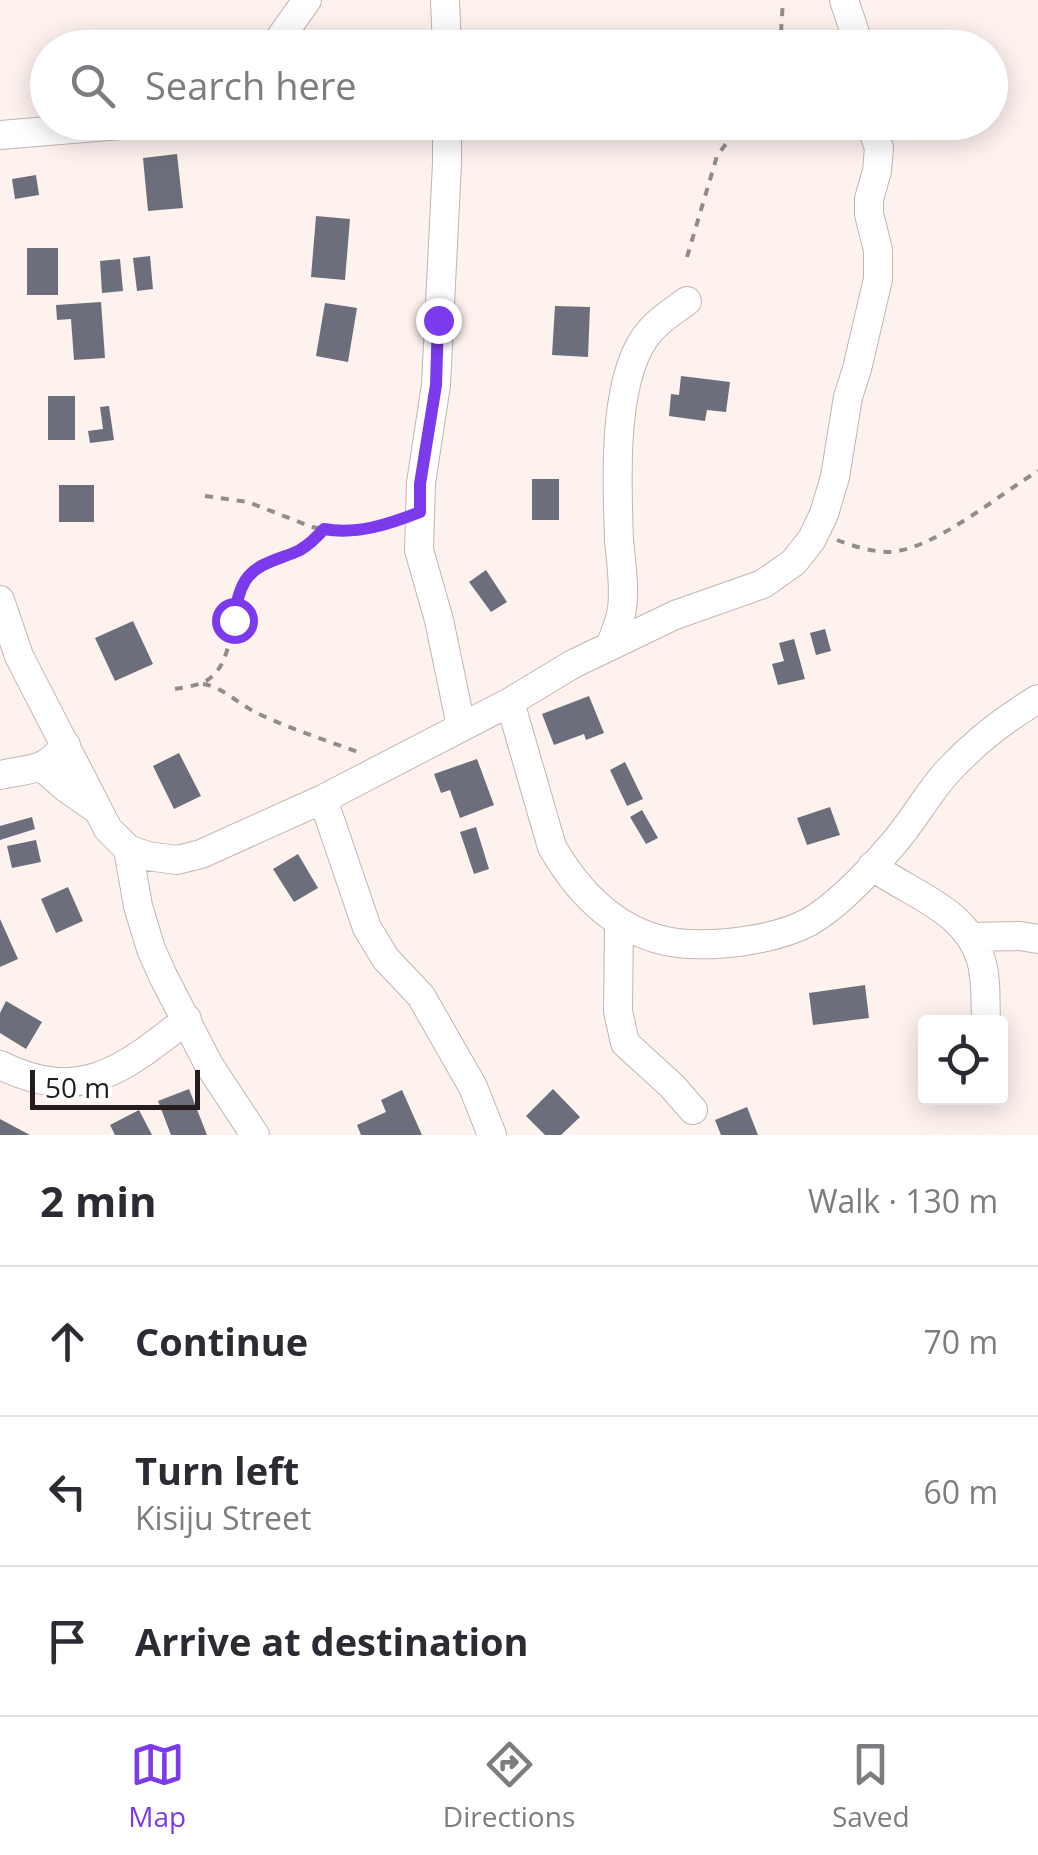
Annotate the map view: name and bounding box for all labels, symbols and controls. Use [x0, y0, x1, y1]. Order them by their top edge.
search box [30, 30, 1008, 140]
icon: search [65, 58, 120, 113]
text: Search here [145, 59, 357, 111]
route end [416, 298, 462, 344]
route start [212, 598, 258, 644]
map controls [918, 1015, 1008, 1105]
button: locate [918, 1015, 1008, 1105]
scale bar [30, 1065, 200, 1110]
text: 50 m [45, 1068, 110, 1106]
text: 2 min [40, 1172, 157, 1229]
text: Walk · 130 m [808, 1179, 998, 1222]
icon: ahead [40, 1314, 95, 1369]
text: Continue [135, 1315, 308, 1367]
text: 70 m [923, 1320, 998, 1363]
text: Turn left [135, 1444, 299, 1496]
icon: left [40, 1464, 95, 1519]
text: 60 m [923, 1470, 998, 1513]
text: Kisiju Street [135, 1496, 311, 1539]
icon: arrive [40, 1614, 95, 1669]
text: Arrive at destination [135, 1615, 529, 1667]
tab: Map [128, 1737, 186, 1835]
tab: Directions [443, 1737, 575, 1835]
tab: Saved [832, 1737, 910, 1835]

